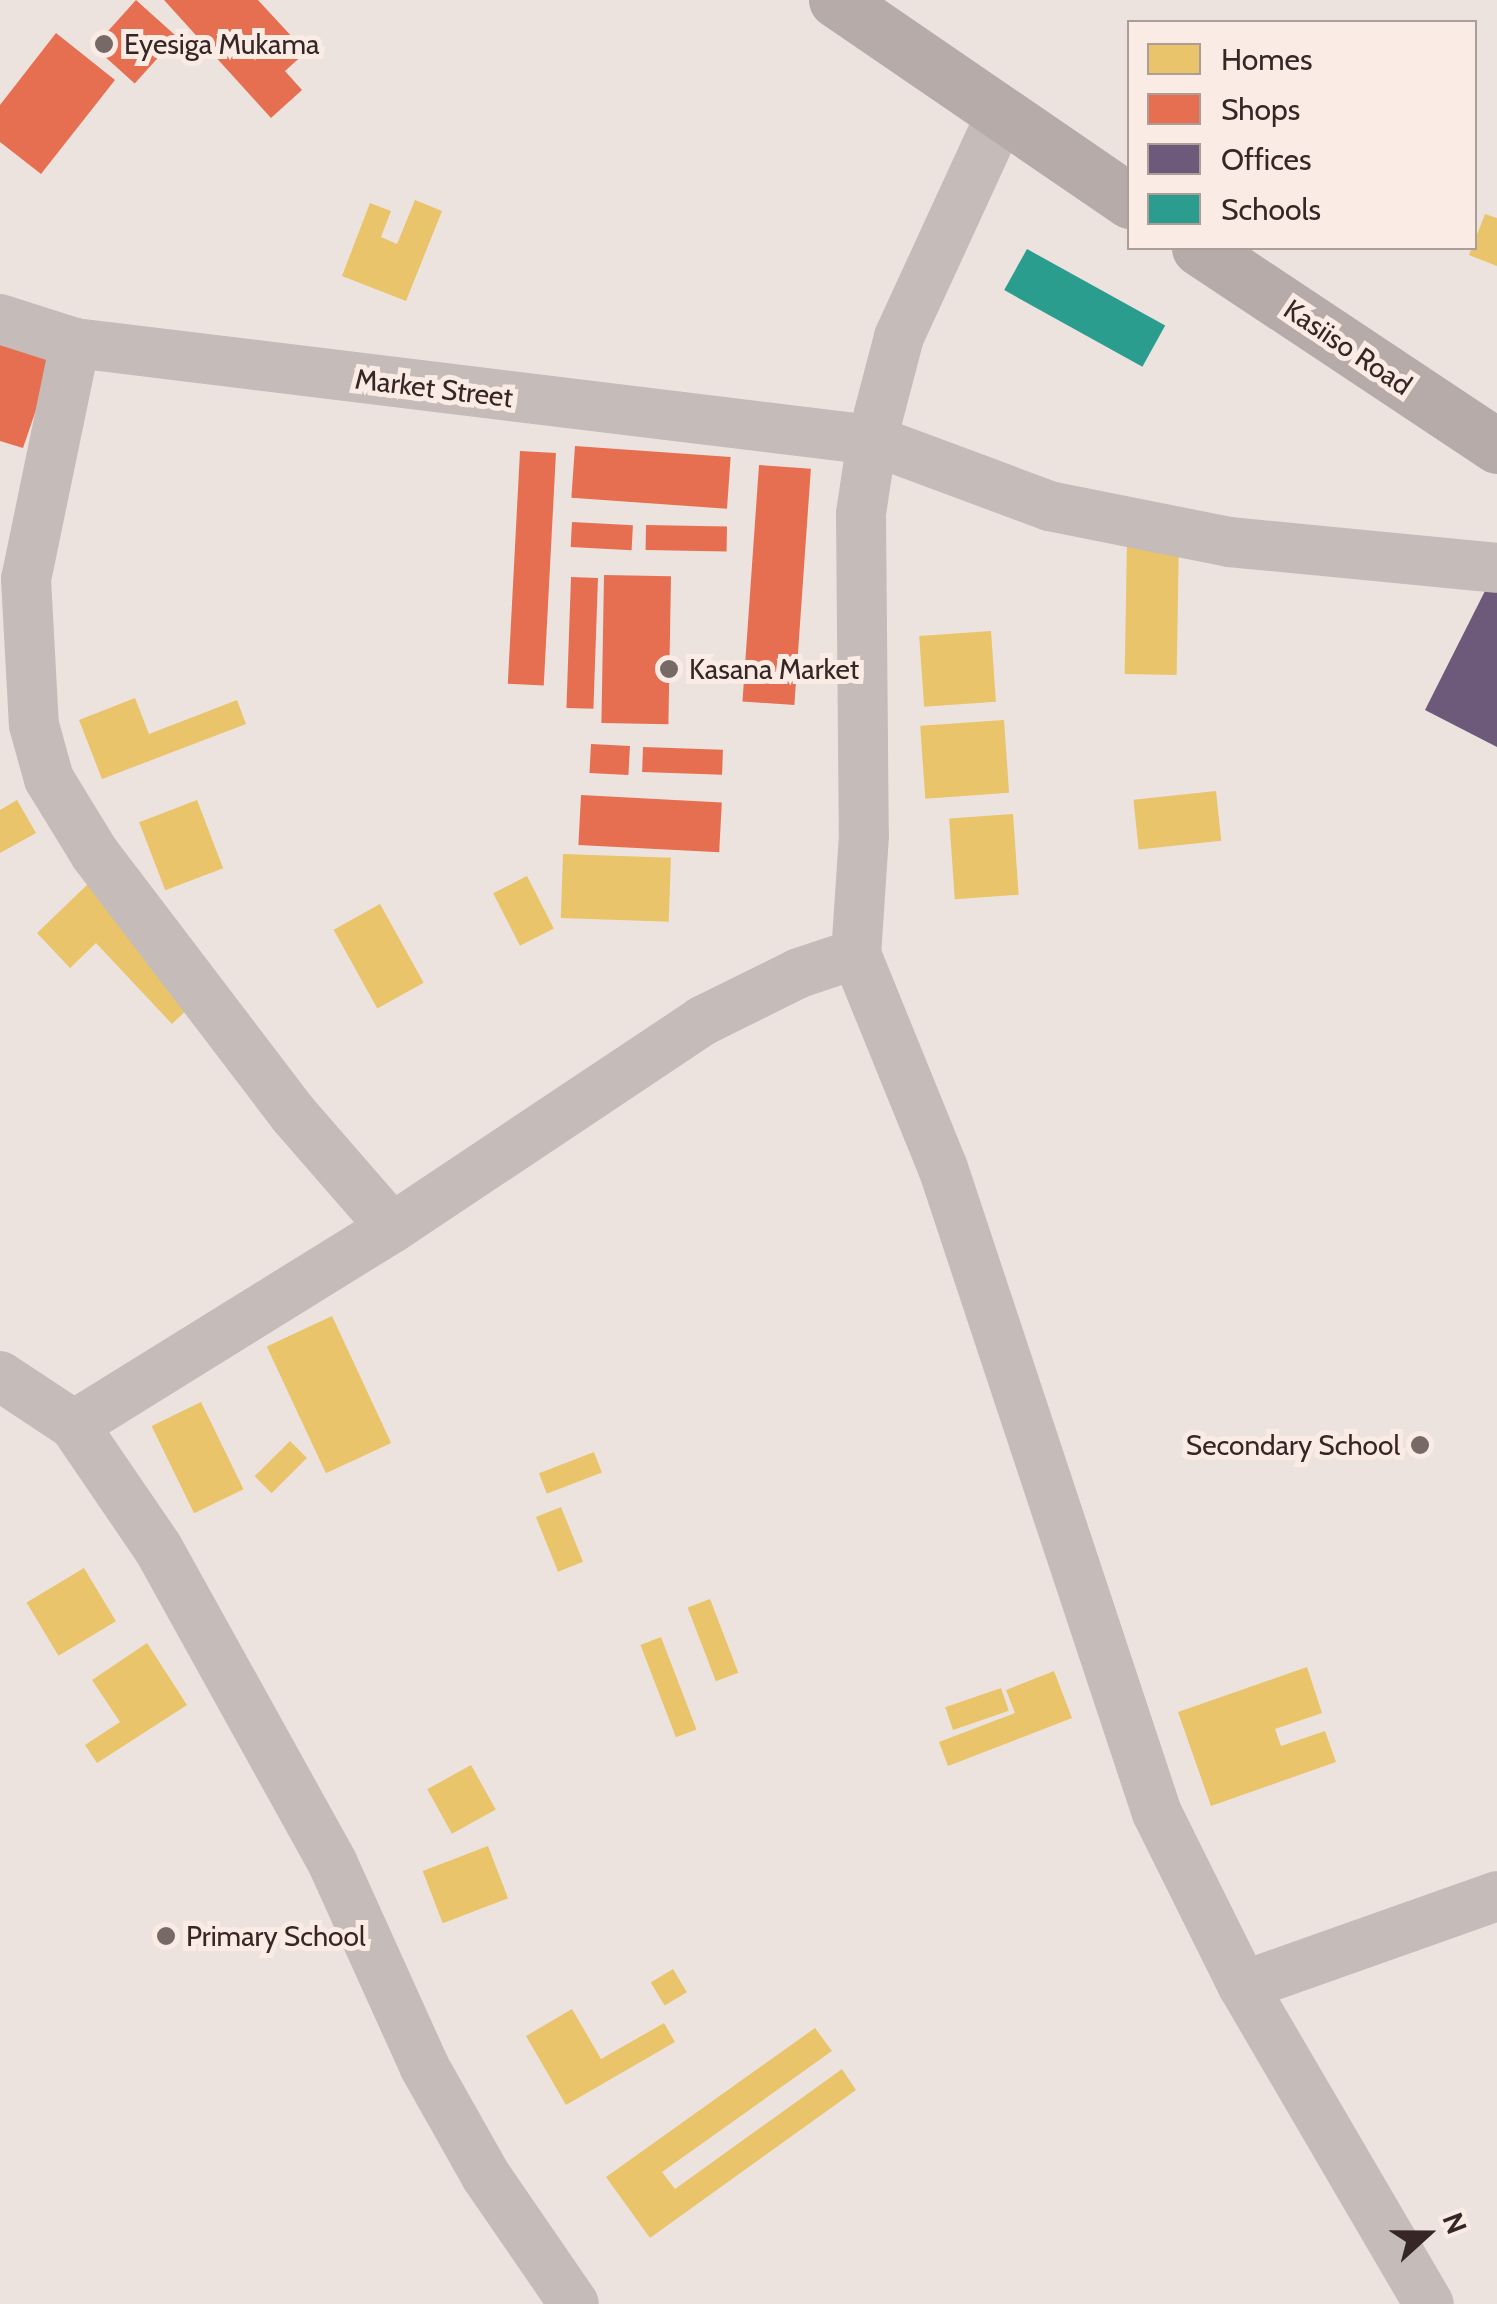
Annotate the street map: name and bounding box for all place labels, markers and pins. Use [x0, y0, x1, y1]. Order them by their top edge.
place label: Eyesiga Mukama [124, 27, 319, 61]
marker: Eyesiga Mukama [93, 33, 115, 55]
place label: Kasana Market [689, 652, 859, 686]
marker: Kasana Market [658, 658, 680, 680]
place label: Secondary School [1186, 1428, 1400, 1462]
marker: Secondary School [1409, 1434, 1431, 1456]
place label: Primary School [186, 1919, 366, 1953]
marker: Primary School [155, 1925, 177, 1947]

